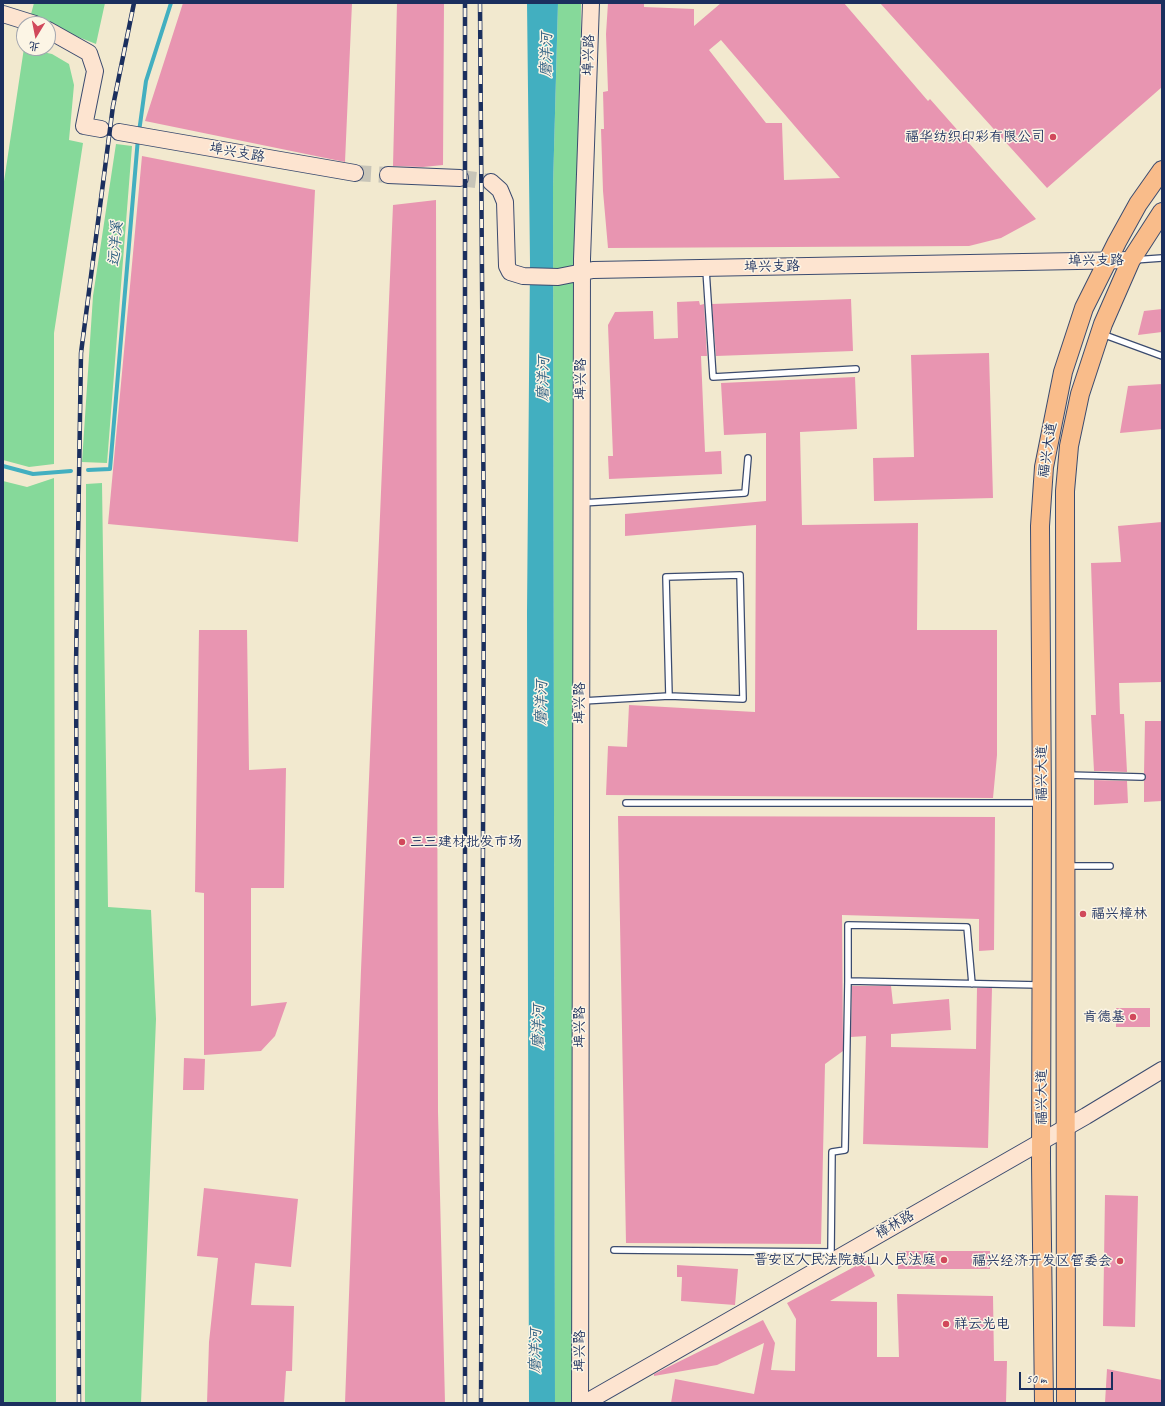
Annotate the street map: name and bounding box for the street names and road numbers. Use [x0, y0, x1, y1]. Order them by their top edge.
street label: 埠兴路 [580, 34, 598, 76]
street label: 埠兴支路 [208, 140, 266, 166]
street label: 埠兴支路 [1068, 252, 1124, 270]
street label: 埠兴支路 [744, 258, 800, 276]
street label: 埠兴路 [573, 358, 589, 400]
street label: 福兴大道 [1035, 421, 1061, 479]
street label: 埠兴路 [572, 682, 588, 724]
street label: 福兴大道 [1034, 745, 1050, 801]
street label: 埠兴路 [572, 1006, 588, 1048]
street label: 福兴大道 [1034, 1069, 1050, 1125]
street label: 樟林路 [873, 1207, 917, 1243]
street label: 埠兴路 [572, 1330, 588, 1372]

